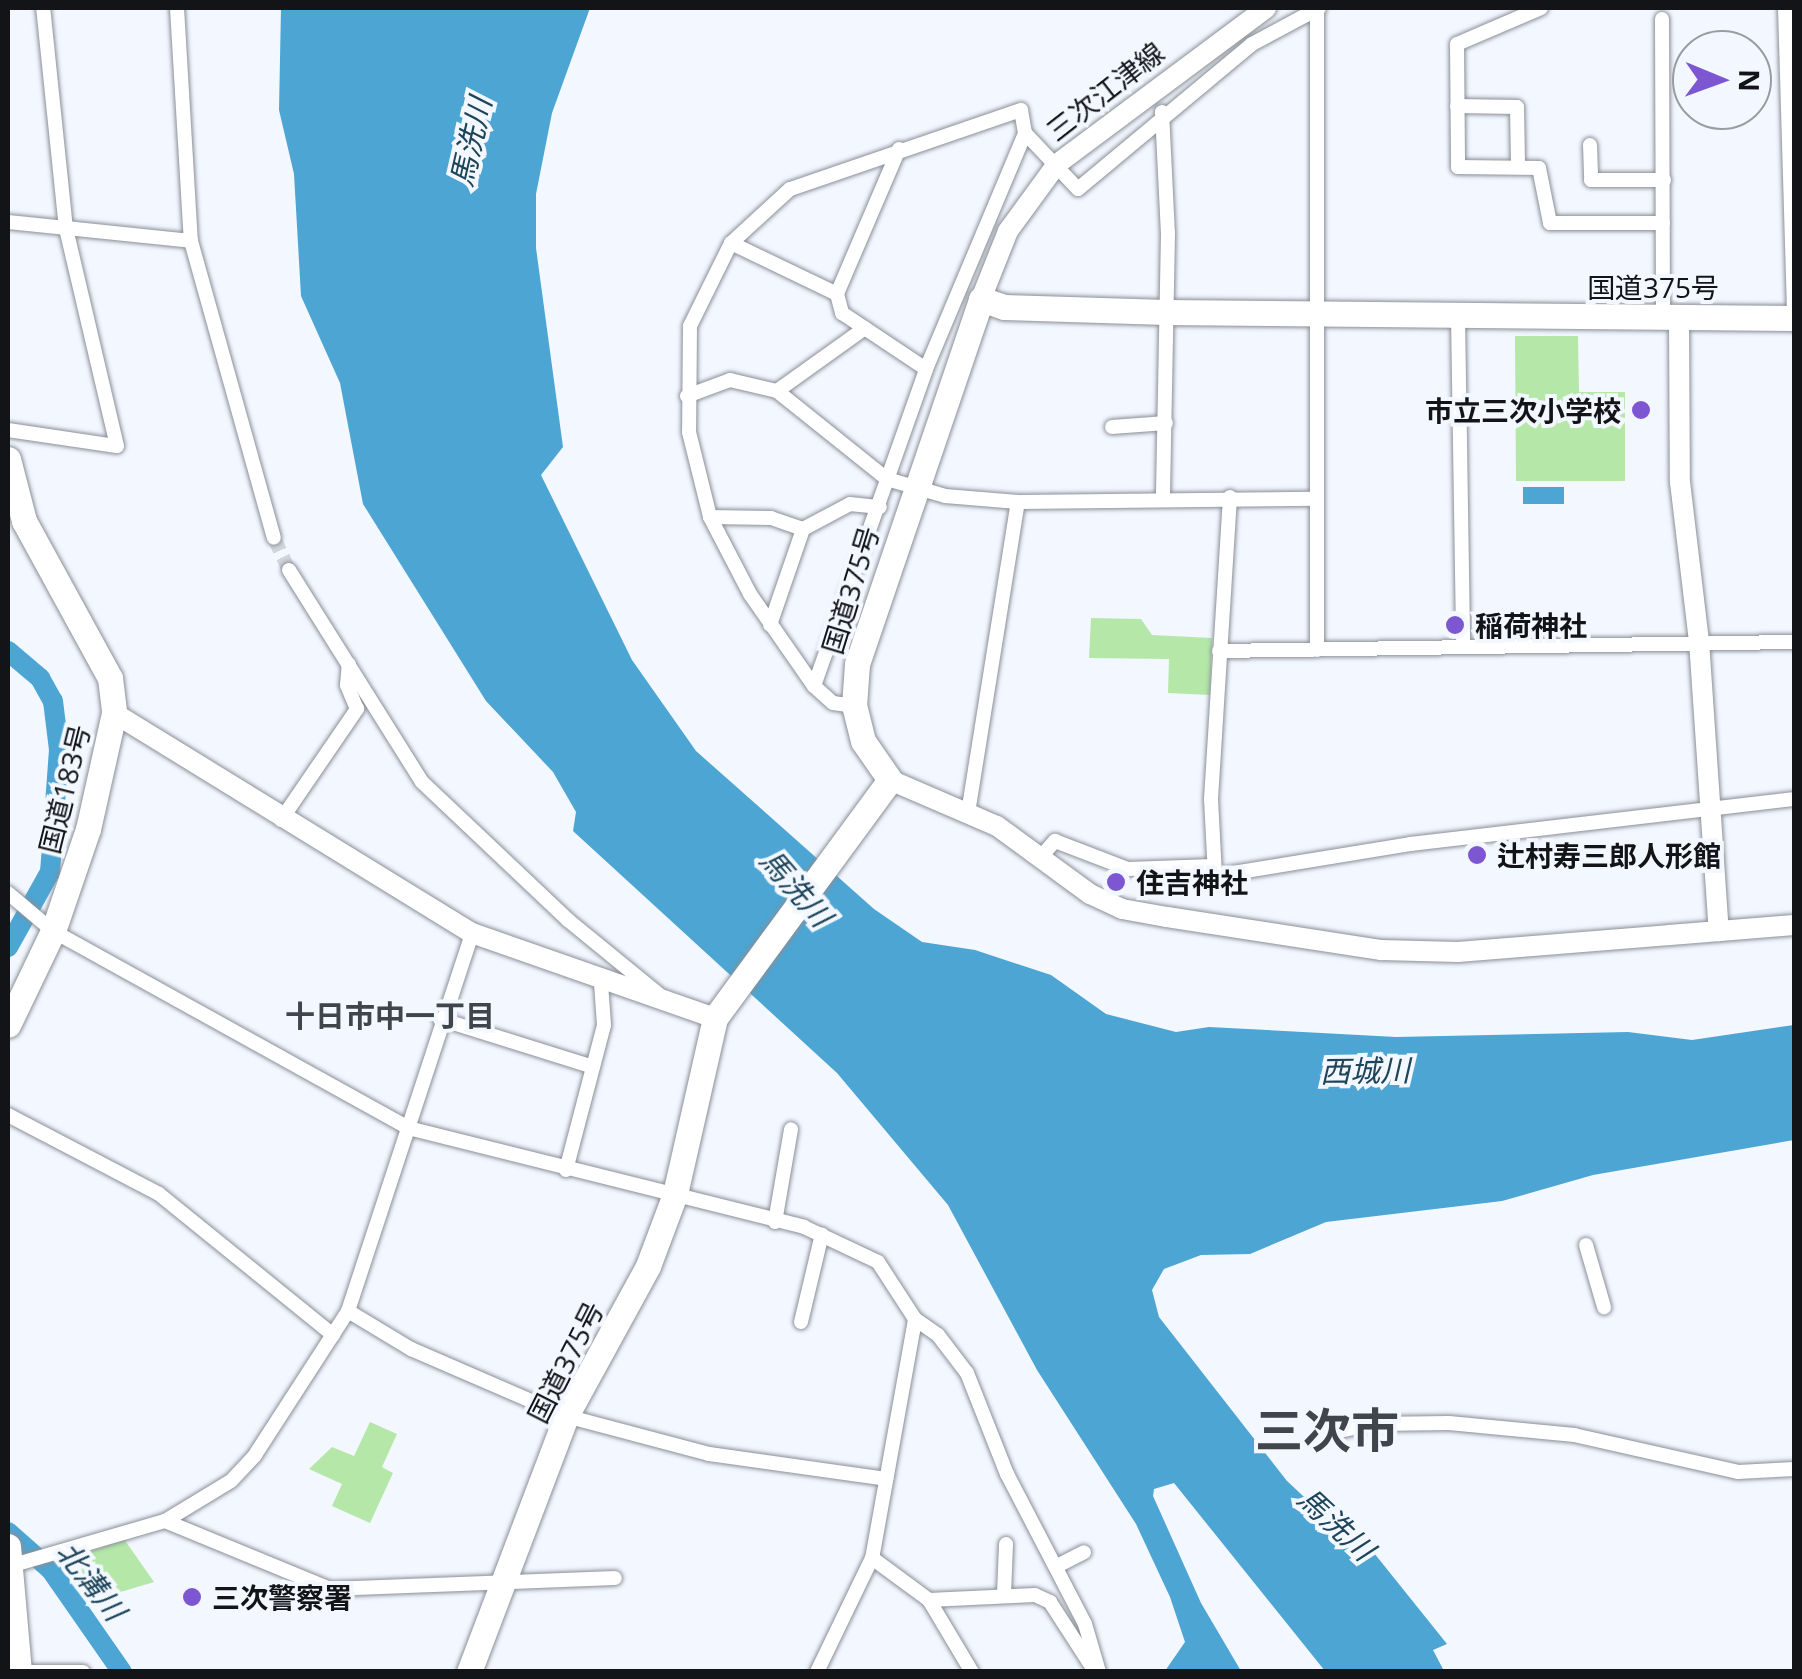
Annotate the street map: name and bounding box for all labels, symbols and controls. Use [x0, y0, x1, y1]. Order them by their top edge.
north arrow [1672, 30, 1772, 130]
street label: 三次江津線 [1039, 35, 1171, 147]
text: N [1731, 69, 1769, 92]
water label: 馬洗川 [443, 94, 499, 190]
street label: 国道375号 [1587, 270, 1719, 304]
place label: 市立三次小学校 [1425, 393, 1621, 427]
marker: 市立三次小学校 [1630, 399, 1652, 421]
street label: 国道375号 [815, 522, 885, 658]
place label: 稲荷神社 [1475, 608, 1587, 642]
marker: 稲荷神社 [1444, 614, 1466, 636]
street label: 国道183号 [32, 721, 96, 857]
place label: 辻村寿三郎人形館 [1497, 838, 1721, 872]
water label: 馬洗川 [753, 842, 839, 934]
marker: 辻村寿三郎人形館 [1466, 844, 1488, 866]
place label: 住吉神社 [1136, 865, 1248, 899]
marker: 住吉神社 [1105, 871, 1127, 893]
district label: 十日市中一丁目 [285, 998, 495, 1034]
water label: 西城川 [1320, 1052, 1410, 1090]
street label: 国道375号 [520, 1296, 610, 1428]
district label: 三次市 [1255, 1401, 1399, 1459]
water label: 馬洗川 [1291, 1480, 1381, 1568]
water label: 北溝川 [49, 1534, 133, 1628]
place label: 三次警察署 [212, 1580, 352, 1614]
marker: 三次警察署 [181, 1586, 203, 1608]

